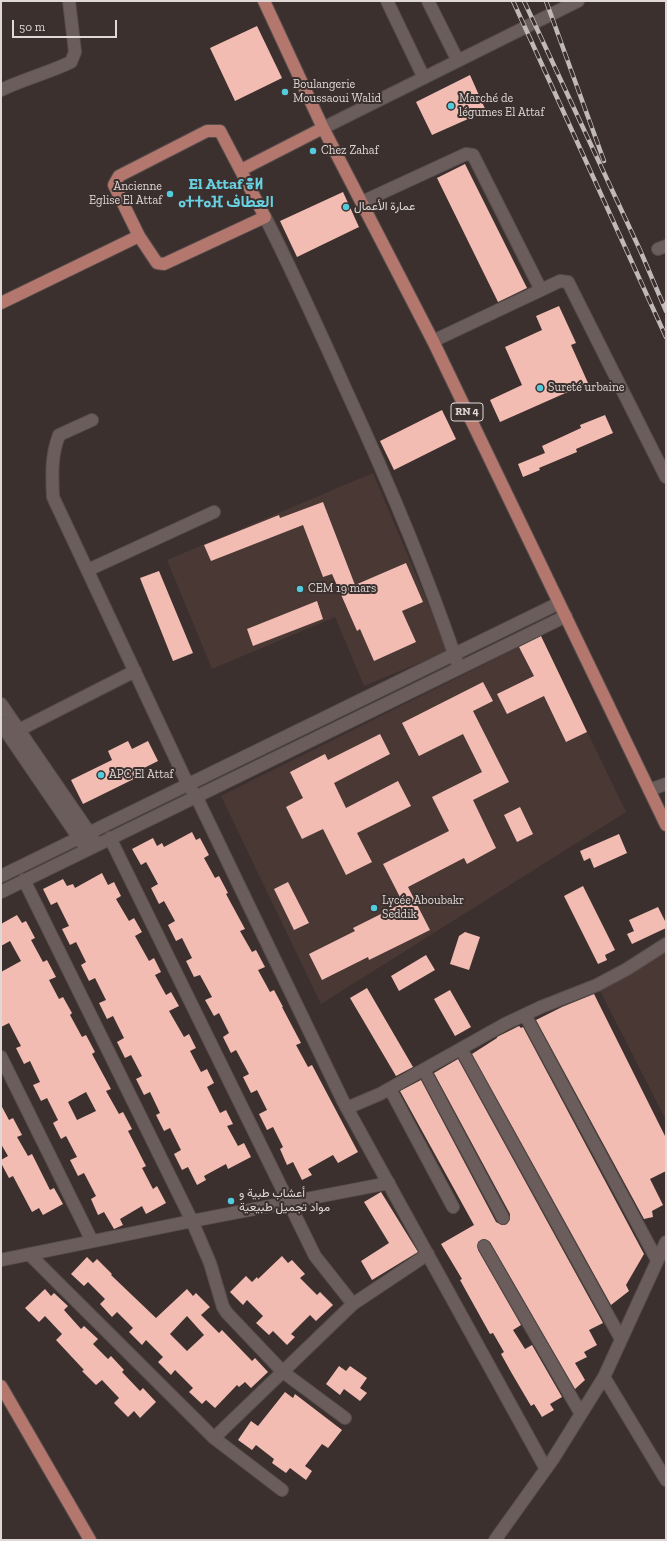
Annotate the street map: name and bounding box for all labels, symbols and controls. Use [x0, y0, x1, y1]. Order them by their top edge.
scale bar [14, 12, 119, 38]
text: 50 m [19, 20, 45, 34]
place label: Boulangerie Moussaoui Walid [293, 78, 381, 106]
marker: Boulangerie Moussaoui Walid [280, 87, 290, 97]
place label: Marché de légumes El Attaf [459, 92, 544, 120]
marker: Marché de légumes El Attaf [446, 101, 456, 111]
place label: Chez Zahaf [321, 144, 378, 158]
marker: Chez Zahaf [308, 146, 318, 156]
district label: El Attaf ⴻⵍ ⴰⵜⵜⴰⴼ العطاف [178, 174, 274, 212]
place label: Ancienne Eglise El Attaf [89, 180, 162, 208]
marker: Ancienne Eglise El Attaf [165, 189, 175, 199]
place label: عمارة الأعمال [354, 200, 415, 214]
marker: عمارة الأعمال [341, 202, 351, 212]
place label: Sureté urbaine [548, 381, 624, 395]
marker: Sureté urbaine [535, 383, 545, 393]
road number: RN 4 [451, 403, 483, 421]
place label: CEM 19 mars [308, 582, 376, 596]
marker: CEM 19 mars [295, 584, 305, 594]
place label: APC El Attaf [109, 768, 173, 782]
marker: APC El Attaf [96, 770, 106, 780]
place label: Lycée Aboubakr Seddik [382, 894, 464, 922]
marker: Lycée Aboubakr Seddik [369, 903, 379, 913]
place label: أعشاب طبية و مواد تجميل طبيعية [239, 1187, 330, 1215]
marker: أعشاب طبية و مواد تجميل طبيعية [226, 1196, 236, 1206]

